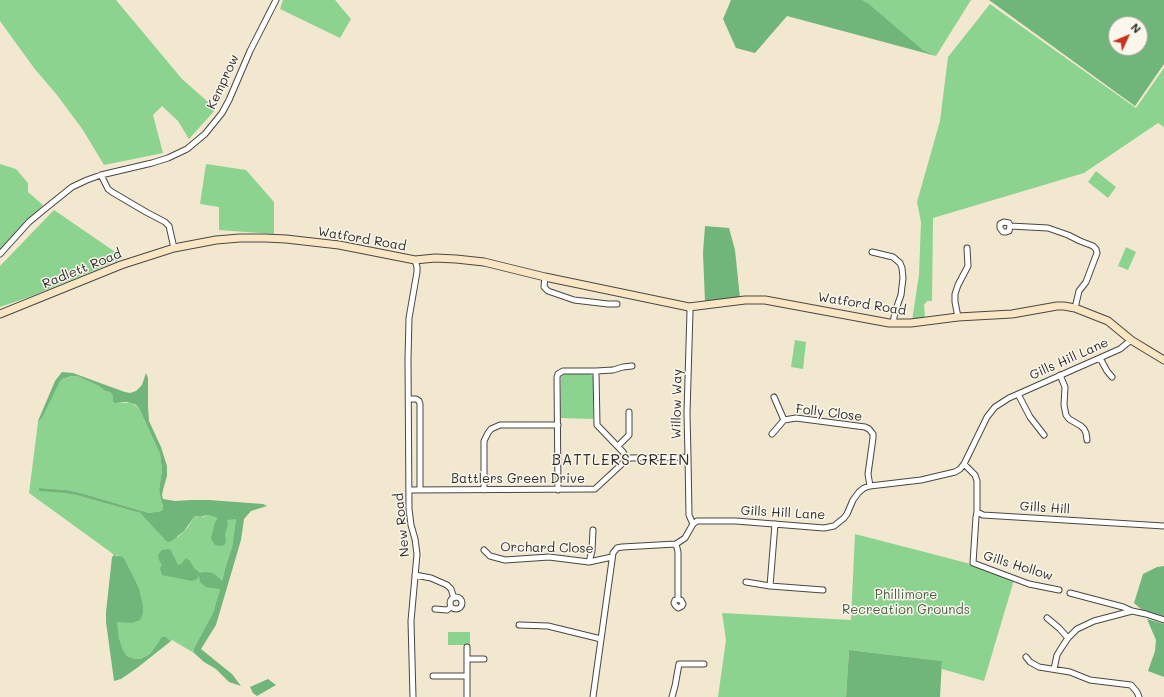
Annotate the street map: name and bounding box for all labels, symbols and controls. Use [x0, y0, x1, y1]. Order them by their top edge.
north arrow [1108, 16, 1148, 56]
text: N [1128, 20, 1145, 36]
street label: Kemprow [204, 52, 242, 112]
street label: Watford Road [317, 224, 407, 254]
street label: Radlett Road [40, 246, 124, 292]
street label: Watford Road [817, 289, 907, 319]
street label: Gills Hill Lane [1027, 335, 1111, 383]
street label: Willow Way [669, 369, 685, 439]
street label: Folly Close [795, 401, 863, 425]
district label: BATTLERS GREEN [552, 451, 690, 469]
street label: Battlers Green Drive [451, 471, 585, 487]
street label: New Road [391, 492, 413, 558]
street label: Gills Hill [1019, 498, 1071, 518]
street label: Gills Hill Lane [740, 503, 826, 523]
street label: Orchard Close [500, 539, 594, 557]
street label: Gills Hollow [981, 548, 1055, 584]
park label: Phillimore Recreation Grounds [842, 587, 970, 618]

